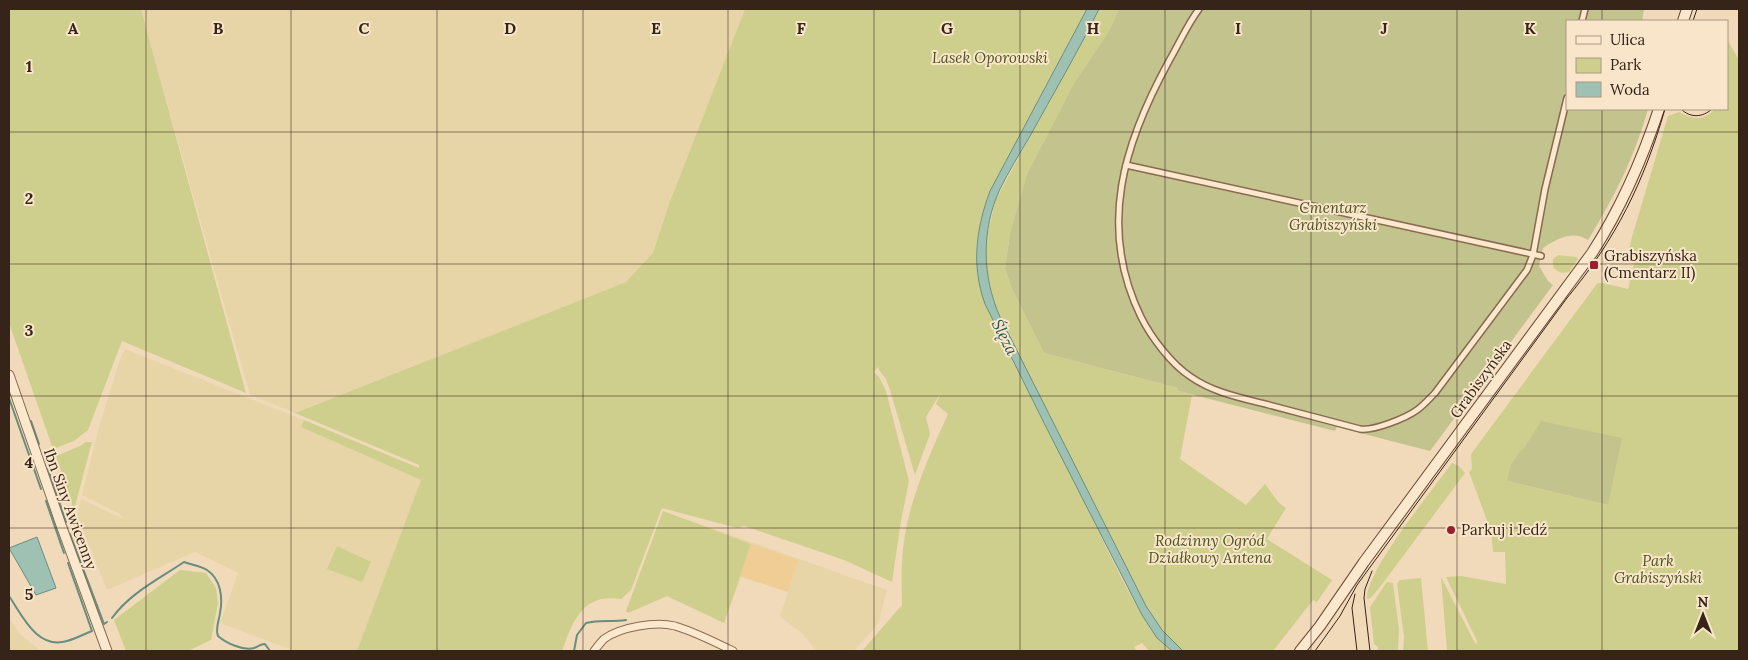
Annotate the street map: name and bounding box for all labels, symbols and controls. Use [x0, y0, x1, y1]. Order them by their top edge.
text: A [68, 18, 79, 38]
text: B [213, 18, 224, 38]
text: C [358, 18, 370, 38]
text: D [504, 18, 516, 38]
text: E [651, 18, 661, 38]
text: F [796, 18, 806, 38]
text: G [941, 18, 953, 38]
text: H [1087, 18, 1100, 38]
text: I [1235, 18, 1241, 38]
text: J [1380, 18, 1388, 38]
text: K [1524, 18, 1536, 38]
legend [1566, 20, 1728, 110]
text: Ulica [1610, 30, 1646, 49]
park label: Lasek Oporowski [932, 48, 1048, 67]
text: Park [1610, 55, 1641, 74]
text: 1 [26, 56, 32, 76]
text: Woda [1610, 80, 1650, 99]
text: 2 [25, 188, 33, 208]
park label: Cmentarz Grabiszyński [1289, 198, 1377, 234]
place label: Grabiszyńska (Cmentarz II) [1604, 246, 1697, 283]
marker: Grabiszyńska (Cmentarz II) [1588, 259, 1600, 271]
water label: Ślęza [988, 316, 1023, 358]
text: 3 [25, 320, 34, 340]
street label: Grabiszyńska [1446, 335, 1516, 422]
street label: Ibn Siny Awicenny [40, 446, 101, 572]
text: 4 [25, 452, 34, 472]
place label: Parkuj i Jedź [1461, 520, 1547, 539]
marker: Parkuj i Jedź [1445, 524, 1457, 536]
park label: Rodzinny Ogród Działkowy Antena [1148, 531, 1272, 567]
park label: Park Grabiszyński [1614, 551, 1702, 587]
text: 5 [25, 584, 34, 604]
north arrow [1678, 590, 1728, 640]
text: N [1698, 593, 1709, 611]

